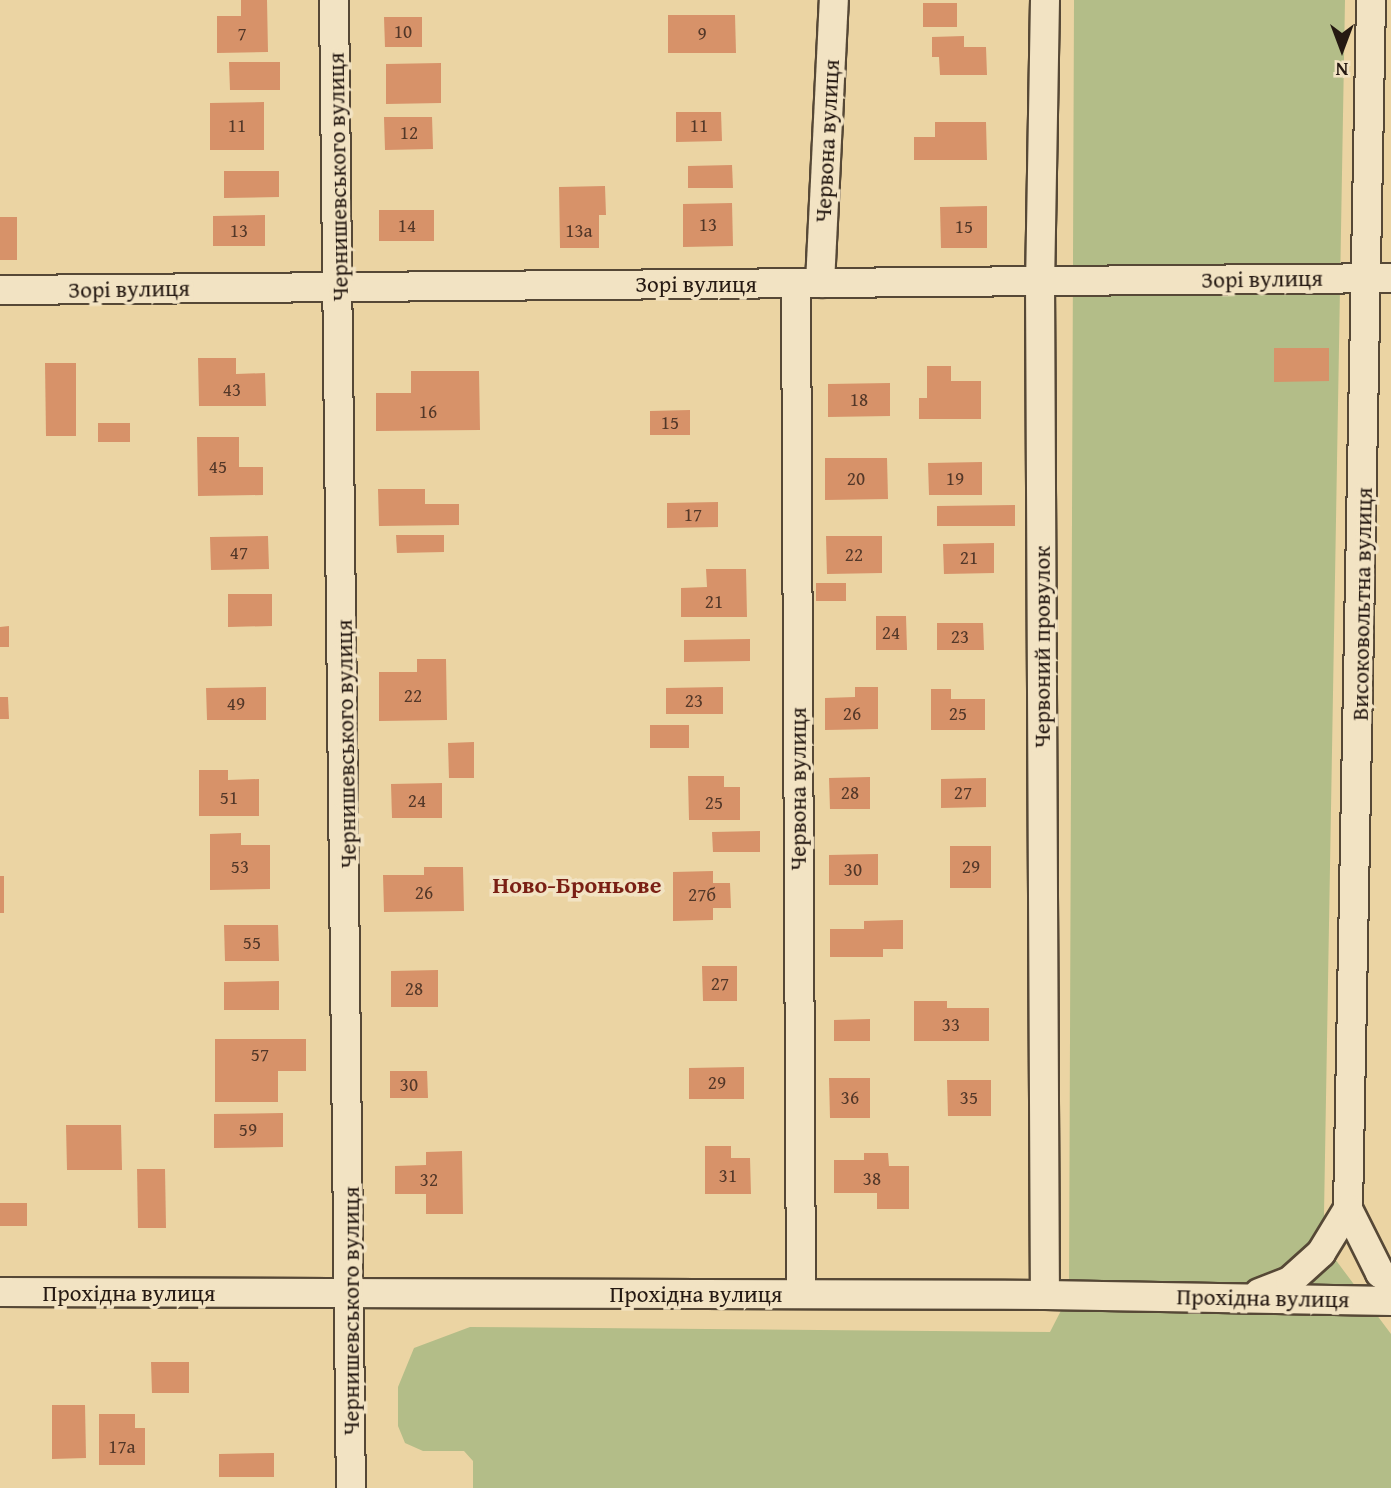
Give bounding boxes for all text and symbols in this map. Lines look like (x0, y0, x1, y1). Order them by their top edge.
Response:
north arrow (1307, 14, 1377, 84)
house number: 10 (394, 21, 412, 43)
house number: 7 (237, 23, 247, 45)
house number: 9 (697, 23, 707, 45)
street label: Чернишевського вулиця (322, 52, 354, 302)
text: N (1336, 56, 1348, 84)
street label: Червона вулиця (809, 59, 845, 223)
house number: 11 (228, 115, 246, 137)
house number: 11 (690, 115, 708, 137)
house number: 12 (400, 122, 418, 144)
house number: 13 (699, 214, 717, 236)
house number: 14 (398, 215, 416, 237)
house number: 15 (955, 216, 973, 238)
house number: 13 (230, 220, 248, 242)
house number: 13а (565, 220, 593, 242)
street label: Зорі вулиця (1201, 264, 1323, 294)
street label: Зорі вулиця (635, 270, 757, 298)
street label: Зорі вулиця (68, 274, 190, 304)
house number: 43 (223, 379, 241, 401)
house number: 18 (850, 389, 868, 411)
house number: 16 (419, 401, 437, 423)
house number: 15 (661, 412, 679, 434)
house number: 45 (209, 456, 227, 478)
house number: 20 (847, 468, 865, 490)
house number: 19 (946, 468, 964, 490)
street label: Високовольтна вулиця (1346, 487, 1378, 721)
house number: 17 (684, 504, 702, 526)
house number: 47 (230, 542, 248, 564)
house number: 22 (845, 544, 863, 566)
street label: Червоний провулок (1028, 546, 1056, 748)
house number: 21 (960, 547, 978, 569)
house number: 21 (705, 591, 723, 613)
street label: Чернишевського вулиця (330, 619, 362, 869)
house number: 24 (882, 622, 900, 644)
house number: 23 (951, 626, 969, 648)
house number: 22 (404, 685, 422, 707)
house number: 23 (685, 690, 703, 712)
house number: 49 (227, 693, 245, 715)
house number: 26 (843, 703, 861, 725)
house number: 25 (949, 703, 967, 725)
street label: Червона вулиця (784, 707, 812, 871)
house number: 28 (841, 782, 859, 804)
house number: 27 (954, 782, 972, 804)
house number: 51 (220, 787, 238, 809)
house number: 24 (408, 790, 426, 812)
house number: 25 (705, 792, 723, 814)
house number: 53 (231, 856, 249, 878)
house number: 29 (962, 856, 980, 878)
house number: 30 (844, 859, 862, 881)
district label: Ново-Броньове (493, 871, 661, 899)
house number: 26 (415, 882, 433, 904)
house number: 27б (688, 884, 716, 906)
house number: 55 (243, 932, 261, 954)
house number: 27 (711, 973, 729, 995)
house number: 28 (405, 978, 423, 1000)
house number: 33 (942, 1014, 960, 1036)
house number: 57 (251, 1044, 269, 1066)
house number: 29 (708, 1072, 726, 1094)
house number: 30 (400, 1074, 418, 1096)
house number: 36 (841, 1087, 859, 1109)
house number: 35 (960, 1087, 978, 1109)
house number: 59 (239, 1119, 257, 1141)
house number: 31 (719, 1165, 737, 1187)
house number: 38 (863, 1168, 881, 1190)
house number: 32 (420, 1169, 438, 1191)
street label: Чернишевського вулиця (337, 1186, 365, 1436)
street label: Прохідна вулиця (43, 1279, 215, 1307)
street label: Прохідна вулиця (610, 1280, 782, 1308)
street label: Прохідна вулиця (1176, 1283, 1350, 1313)
house number: 17а (108, 1436, 136, 1458)

